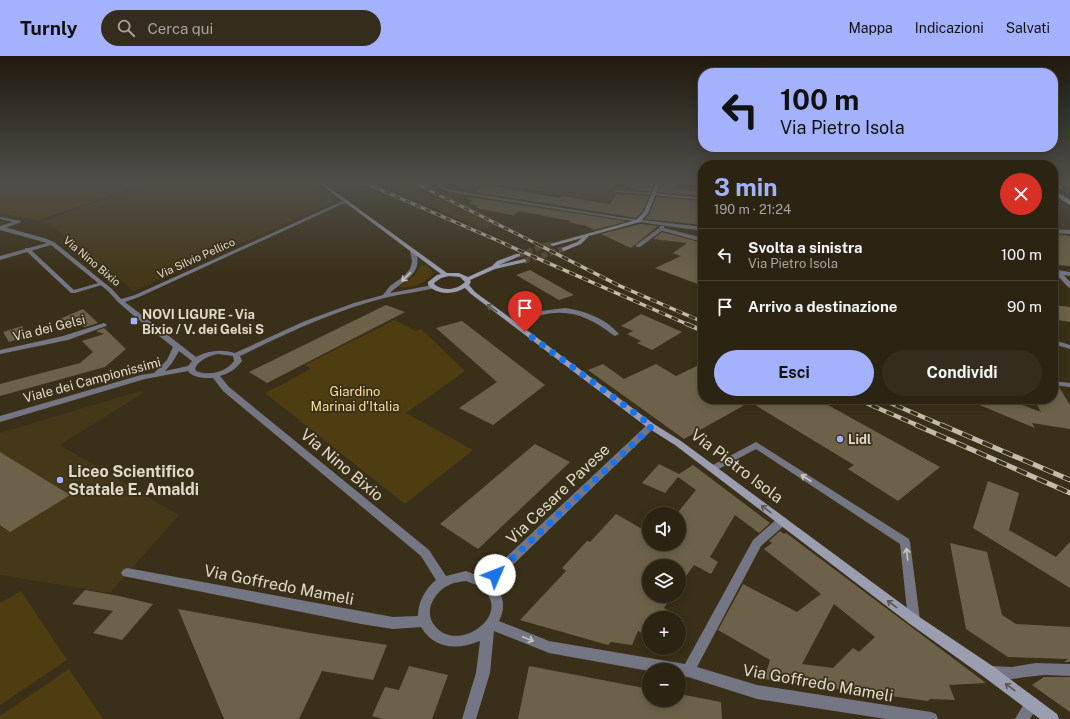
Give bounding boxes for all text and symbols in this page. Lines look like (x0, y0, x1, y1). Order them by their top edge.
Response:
search box (101, 10, 381, 46)
text: Turnly (20, 17, 77, 39)
icon: search (115, 17, 137, 39)
text: Cerca qui (147, 20, 213, 37)
text: Mappa (848, 20, 893, 36)
text: Indicazioni (915, 20, 984, 36)
text: Salvati (1006, 20, 1050, 36)
text: 100 m (780, 83, 859, 116)
icon: left (714, 84, 766, 136)
text: Via Pietro Isola (780, 117, 905, 138)
text: 3 min (714, 173, 778, 201)
button: close (1000, 173, 1042, 215)
text: 190 m · 21:24 (714, 202, 791, 217)
street label: Via Nino Bixio (61, 234, 123, 288)
street label: Via Silvio Pellico (155, 235, 237, 281)
text: Svolta a sinistra (748, 239, 862, 256)
icon: left (714, 244, 736, 266)
text: 100 m (1001, 246, 1042, 263)
text: Via Pietro Isola (748, 256, 838, 271)
one-way arrow (401, 272, 411, 282)
pin (508, 291, 542, 332)
icon: arrive (714, 296, 736, 318)
icon: arrive (514, 297, 536, 319)
text: Arrivo a destinazione (748, 298, 897, 315)
text: 90 m (1007, 298, 1042, 315)
one-way arrow (487, 303, 498, 312)
place label: NOVI LIGURE - Via Bixio / V. dei Gelsi S (142, 307, 264, 337)
street label: Via dei Gelsi (11, 312, 87, 344)
marker: NOVI LIGURE - Via Bixio / V. dei Gelsi S (129, 316, 139, 326)
button: Esci (714, 350, 874, 396)
button: Condividi (882, 350, 1042, 396)
street label: Viale dei Campionissimi (22, 354, 162, 406)
park label: Giardino Marinai d'Italia (311, 384, 399, 414)
street label: Via Nino Bixio (297, 425, 387, 505)
street label: Via Pietro Isola (687, 425, 787, 507)
place label: Lidl (848, 432, 871, 447)
marker: Lidl (835, 434, 845, 444)
street label: Via Cesare Pavese (502, 440, 614, 548)
place label: Liceo Scientifico Statale E. Amaldi (68, 462, 199, 499)
one-way arrow (801, 474, 812, 482)
marker: Liceo Scientifico Statale E. Amaldi (55, 475, 65, 485)
one-way arrow (761, 505, 772, 513)
map controls (642, 507, 686, 707)
button: sound (642, 507, 686, 551)
one-way arrow (903, 548, 910, 561)
position arrow (474, 554, 516, 596)
button: layers (642, 559, 686, 603)
street label: Via Goffredo Mameli (202, 561, 356, 609)
one-way arrow (887, 600, 898, 608)
button: + (642, 611, 686, 655)
one-way arrow (522, 635, 534, 643)
street label: Via Goffredo Mameli (741, 660, 895, 706)
button: − (642, 663, 686, 707)
one-way arrow (1004, 683, 1015, 692)

